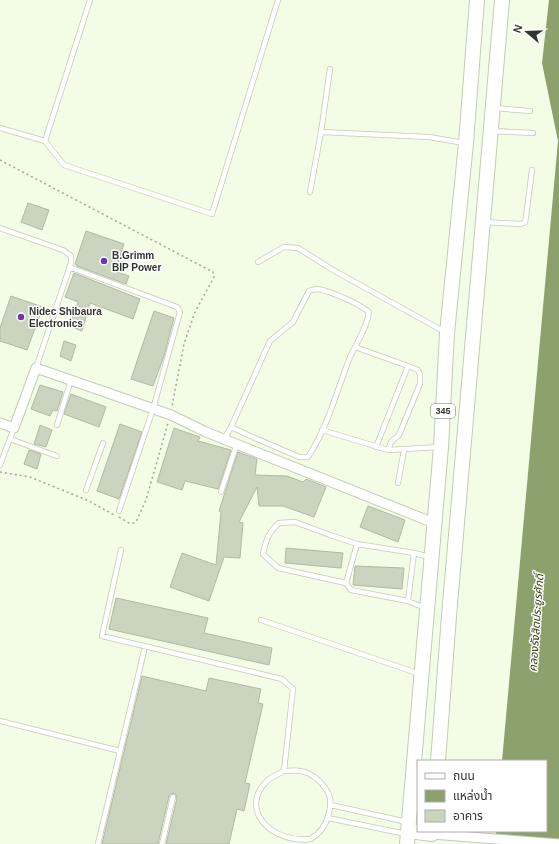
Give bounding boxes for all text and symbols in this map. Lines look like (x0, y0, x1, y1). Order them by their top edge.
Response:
north arrow (507, 12, 547, 52)
text: N (511, 23, 525, 34)
place label: B.Grimm BIP Power (112, 250, 161, 273)
marker: B.Grimm BIP Power (99, 256, 109, 266)
place label: Nidec Shibaura Electronics (29, 306, 102, 329)
marker: Nidec Shibaura Electronics (16, 312, 26, 322)
road number: 345 (431, 404, 455, 418)
water label: คลองรังสิตประยูรศักดิ์ (526, 571, 547, 672)
legend (417, 760, 547, 832)
text: ถนน (453, 769, 475, 783)
text: แหล่งน้ำ (453, 787, 492, 803)
text: อาคาร (453, 809, 483, 823)

